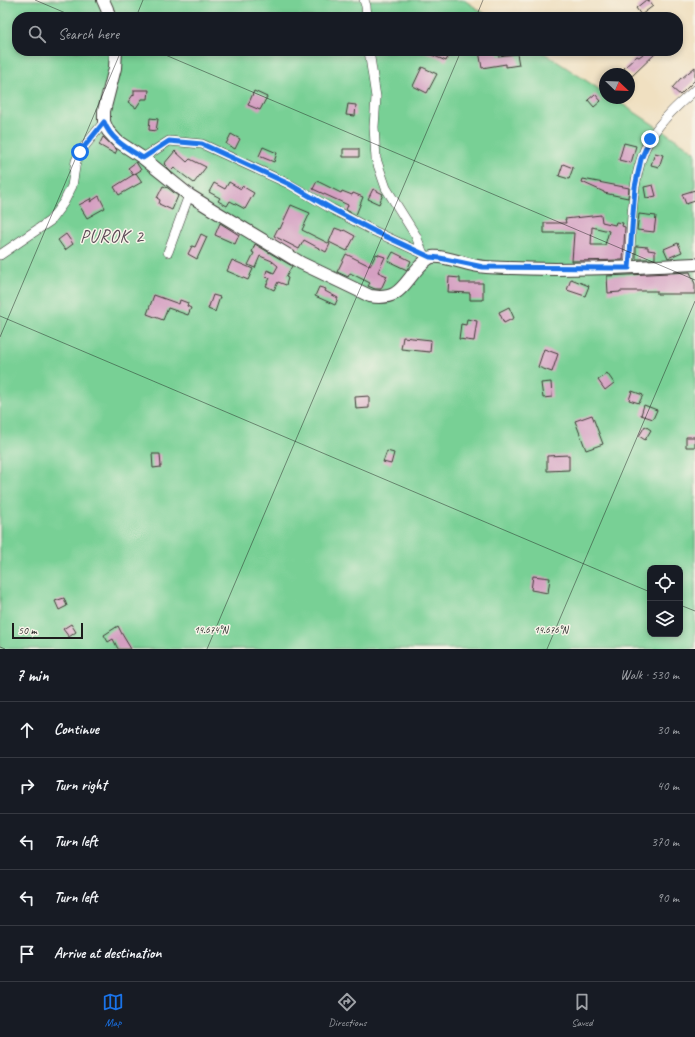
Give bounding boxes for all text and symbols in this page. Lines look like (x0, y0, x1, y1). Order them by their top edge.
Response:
search box (12, 12, 683, 56)
icon: search (26, 23, 48, 45)
text: Search here (58, 25, 119, 44)
north arrow (599, 68, 635, 104)
route end (641, 130, 659, 148)
route start (71, 143, 89, 161)
district label: PUROK 2 (80, 225, 145, 247)
map controls (647, 565, 683, 637)
button: locate (647, 565, 683, 601)
button: layers (647, 601, 683, 637)
scale bar (12, 621, 83, 640)
text: 50 m (18, 623, 37, 637)
text: 14.674°N (194, 623, 230, 636)
text: 14.676°N (534, 623, 570, 636)
text: 7 min (16, 665, 49, 686)
text: Walk · 530 m (620, 667, 679, 683)
icon: ahead (16, 719, 38, 741)
text: Continue (54, 720, 99, 739)
text: 30 m (657, 722, 679, 738)
icon: right (16, 775, 38, 797)
text: Turn right (54, 776, 107, 795)
text: 40 m (657, 778, 679, 794)
icon: left (16, 831, 38, 853)
text: Turn left (54, 832, 97, 851)
text: 370 m (651, 834, 679, 850)
icon: left (16, 887, 38, 909)
text: Turn left (54, 888, 97, 907)
text: 90 m (657, 890, 679, 906)
icon: arrive (16, 943, 38, 965)
text: Arrive at destination (54, 944, 161, 963)
tab: Map (102, 991, 124, 1029)
tab: Directions (328, 991, 367, 1029)
tab: Saved (571, 991, 593, 1029)

